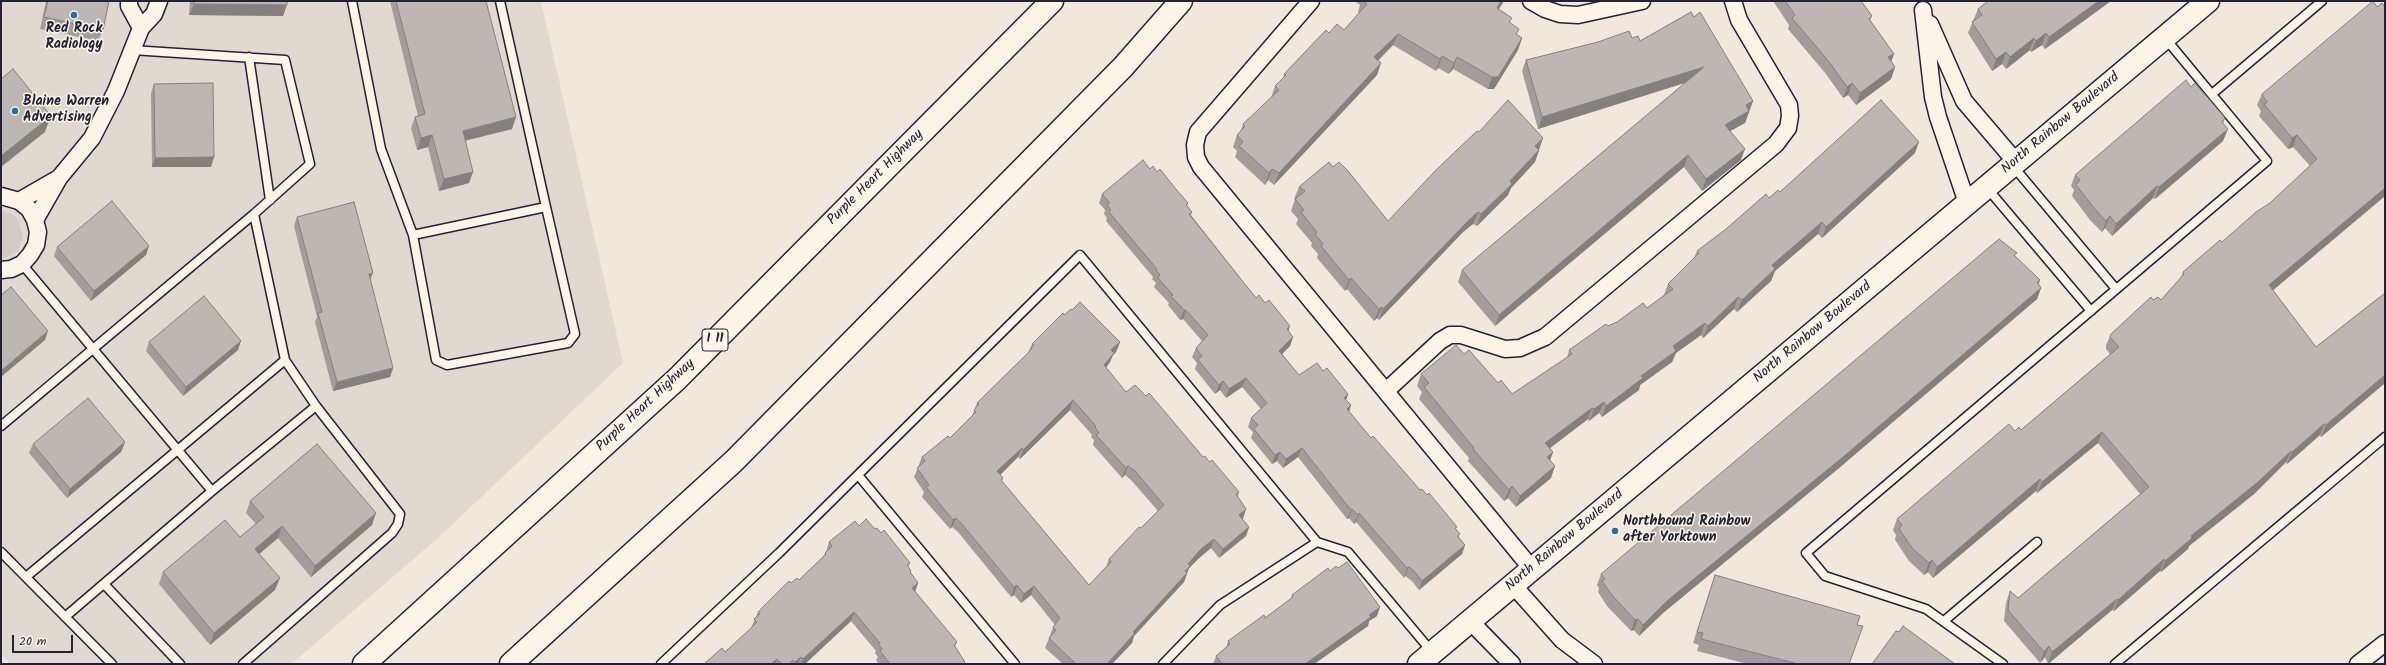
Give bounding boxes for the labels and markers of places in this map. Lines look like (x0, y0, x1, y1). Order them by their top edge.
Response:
marker: Red Rock Radiology (69, 10, 79, 20)
place label: Red Rock Radiology (45, 22, 103, 54)
place label: Blaine Warren Advertising (23, 95, 109, 128)
marker: Blaine Warren Advertising (10, 106, 20, 116)
place label: Northbound Rainbow after Yorktown (1623, 515, 1751, 548)
marker: Northbound Rainbow after Yorktown (1610, 526, 1620, 536)

